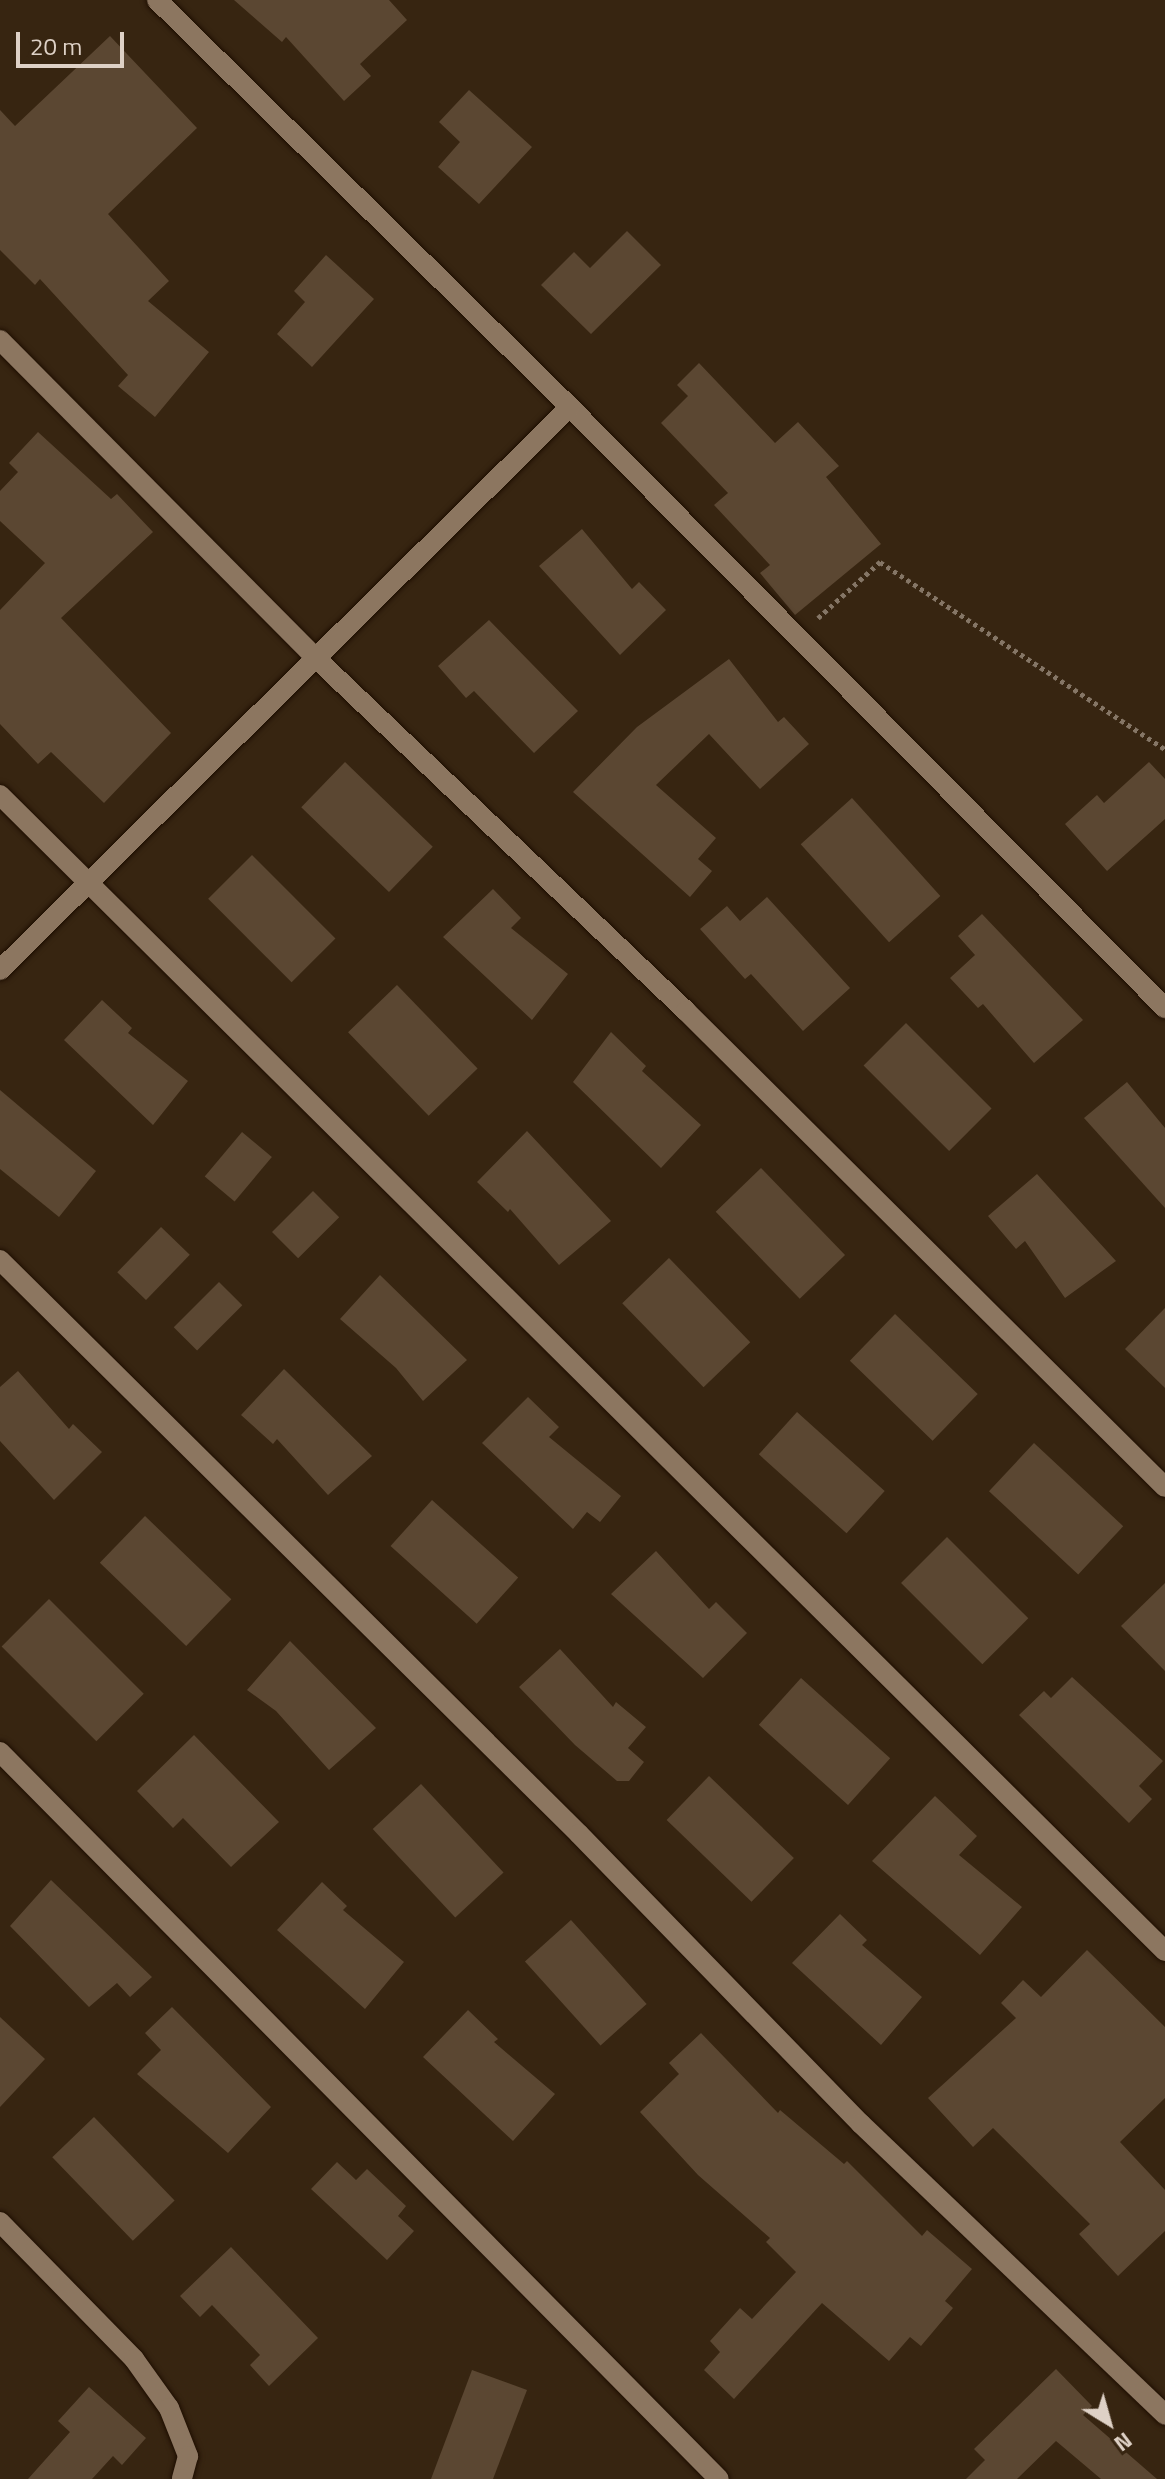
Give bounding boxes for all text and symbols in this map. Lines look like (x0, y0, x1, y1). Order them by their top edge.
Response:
scale bar (20, 16, 128, 66)
text: 20 m (30, 28, 82, 64)
north arrow (1069, 2383, 1149, 2463)
text: N (1107, 2424, 1140, 2460)

